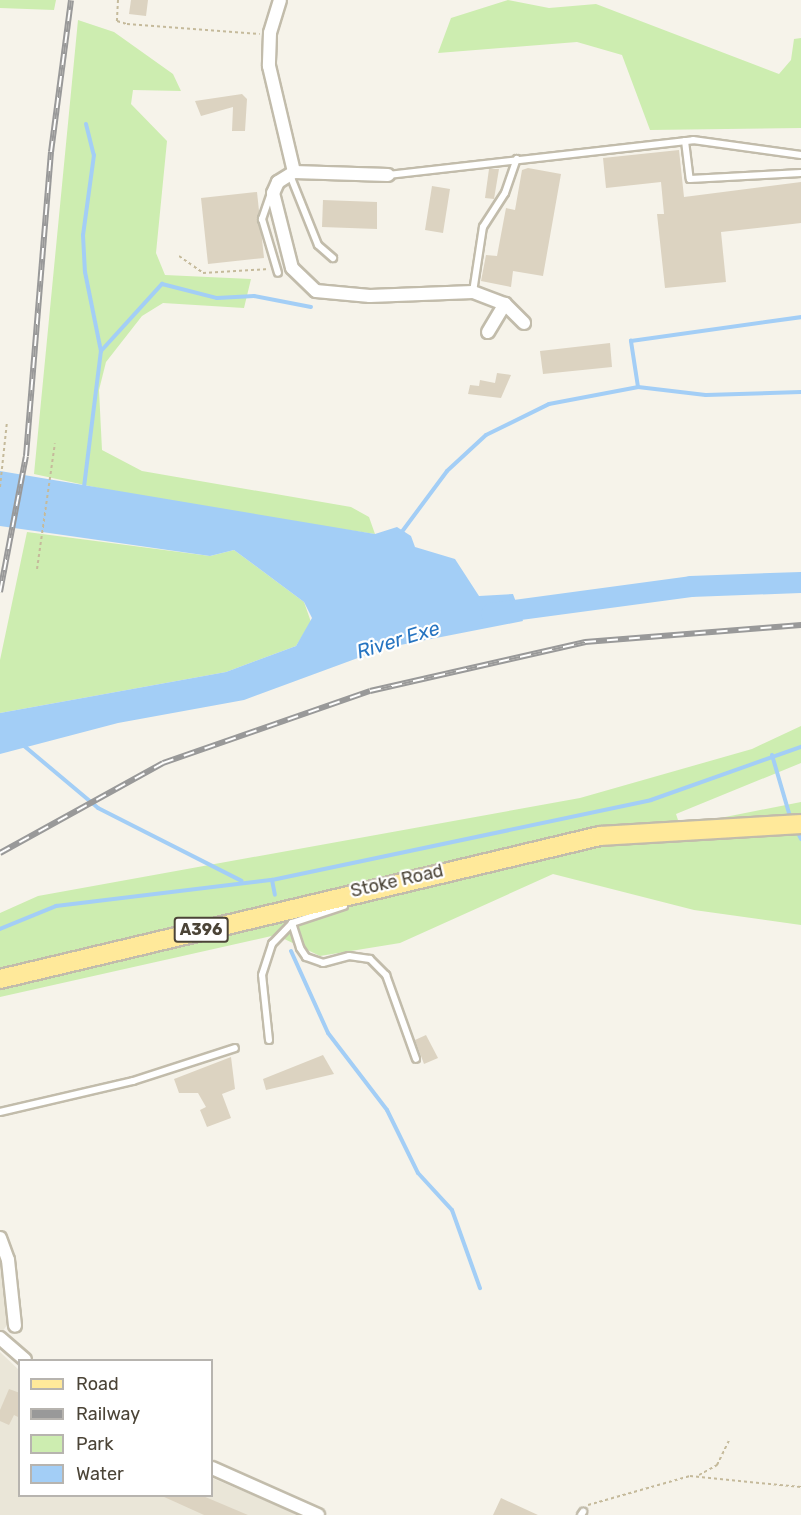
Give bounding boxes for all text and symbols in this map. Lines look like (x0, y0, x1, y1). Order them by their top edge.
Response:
water label: River Exe (353, 616, 443, 664)
street label: Stoke Road (349, 860, 445, 902)
road number: A396 (172, 917, 230, 943)
legend (18, 1359, 213, 1497)
text: Road (76, 1373, 119, 1395)
text: Railway (76, 1403, 140, 1425)
text: Park (76, 1433, 113, 1455)
text: Water (76, 1463, 124, 1485)

